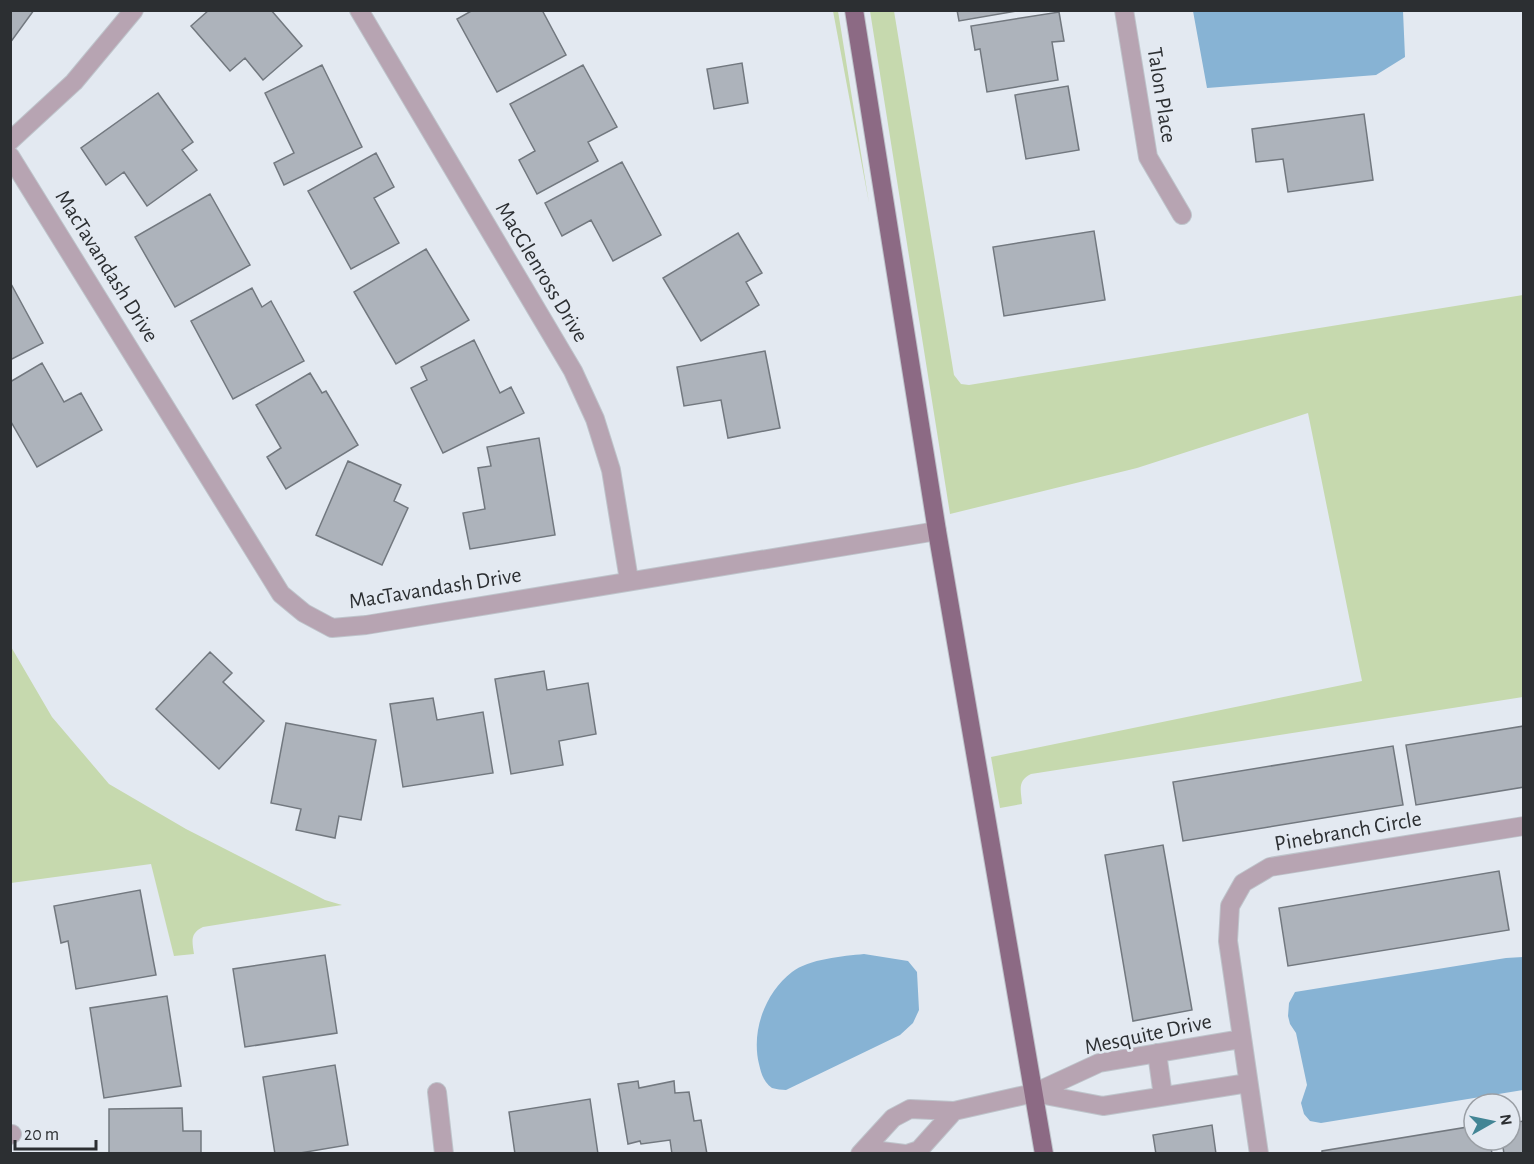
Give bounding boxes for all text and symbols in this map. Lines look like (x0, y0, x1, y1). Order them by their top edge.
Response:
street label: Talon Place (1144, 46, 1180, 144)
street label: MacTavandash Drive (51, 186, 163, 346)
street label: MacGlenross Drive (492, 198, 592, 346)
street label: MacTavandash Drive (347, 563, 523, 613)
street label: Pinebranch Circle (1273, 807, 1423, 855)
street label: Mesquite Drive (1083, 1010, 1213, 1058)
north arrow (1462, 1092, 1522, 1152)
scale bar (15, 1113, 96, 1151)
text: N (1497, 1113, 1515, 1127)
text: 20 m (24, 1126, 59, 1144)

